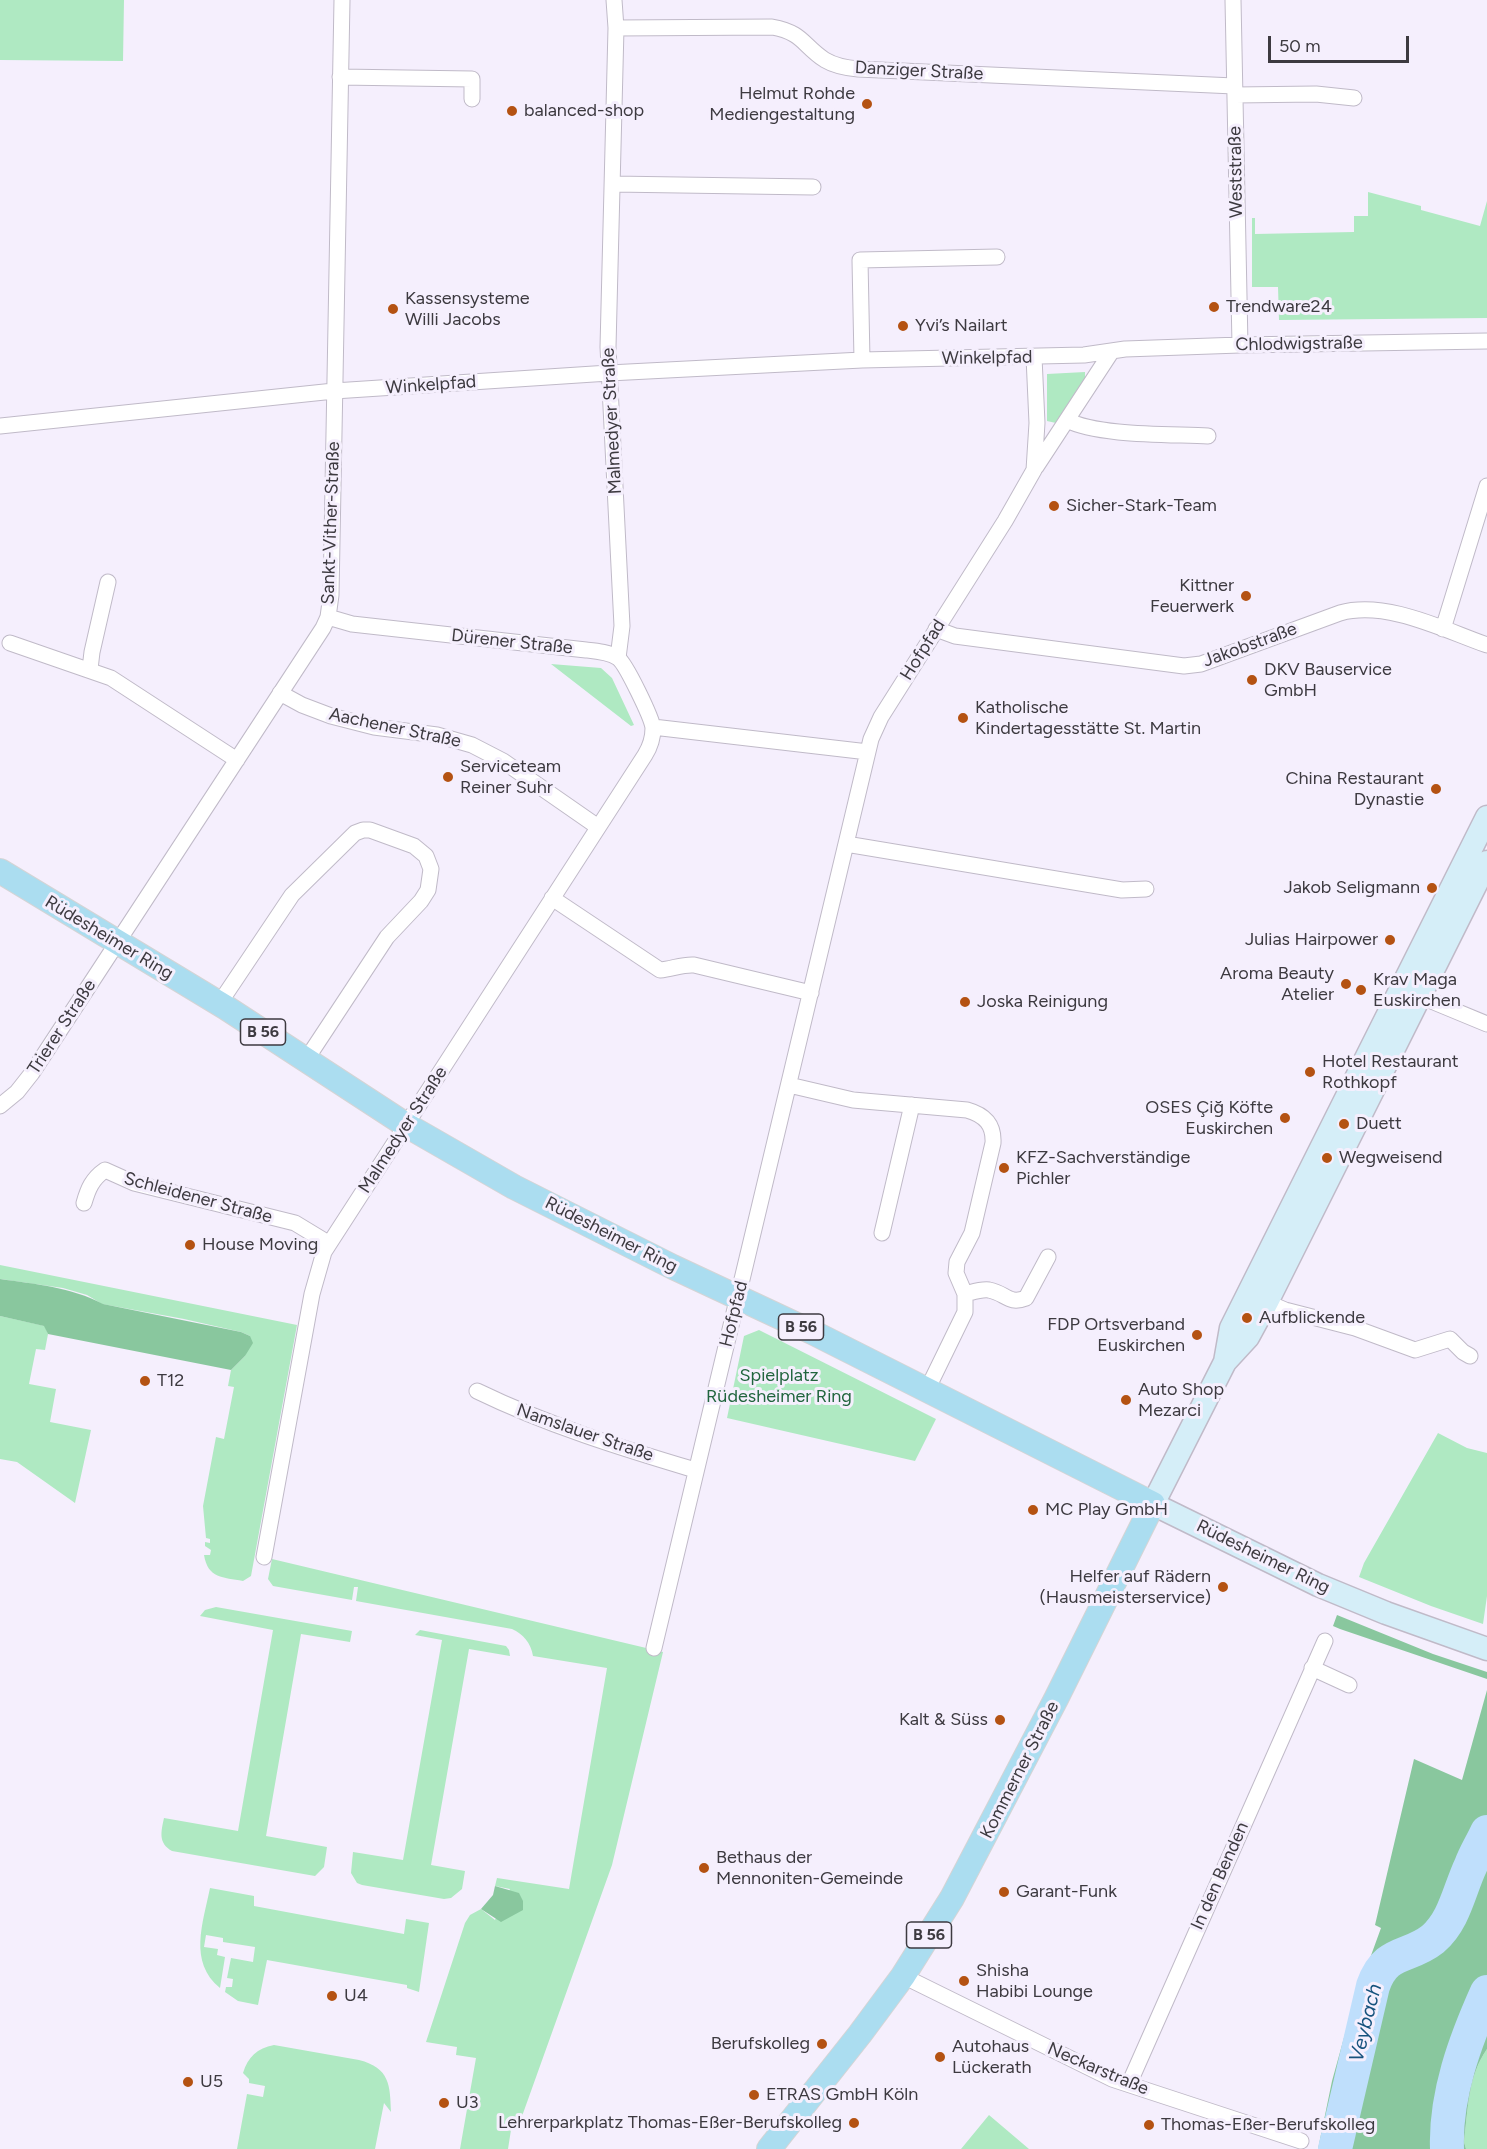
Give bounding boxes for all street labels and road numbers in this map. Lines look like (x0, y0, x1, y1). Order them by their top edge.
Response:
street label: Danziger Straße (854, 57, 984, 85)
street label: Weststraße (1224, 126, 1248, 218)
street label: Chlodwigstraße (1235, 332, 1363, 356)
street label: Winkelpfad (941, 346, 1033, 370)
street label: Malmedyer Straße (597, 347, 627, 495)
street label: Winkelpfad (385, 371, 477, 399)
street label: Sankt-Vither-Straße (317, 441, 345, 605)
street label: Hofpfad (896, 616, 950, 684)
street label: Jakobstraße (1200, 618, 1300, 672)
street label: Dürener Straße (450, 625, 574, 659)
street label: Aachener Straße (327, 703, 463, 753)
street label: Rüdesheimer Ring (41, 891, 177, 985)
street label: Trierer Straße (23, 976, 101, 1078)
road number: B 56 (240, 1019, 286, 1045)
street label: Malmedyer Straße (354, 1063, 452, 1197)
street label: Schleidener Straße (121, 1168, 275, 1228)
street label: Rüdesheimer Ring (541, 1192, 681, 1278)
street label: Hofpfad (715, 1279, 753, 1349)
road number: B 56 (778, 1314, 824, 1340)
street label: Namslauer Straße (514, 1399, 656, 1467)
street label: Rüdesheimer Ring (1193, 1515, 1333, 1599)
street label: Kommerner Straße (976, 1698, 1064, 1842)
street label: In den Benden (1187, 1819, 1253, 1933)
road number: B 56 (906, 1922, 952, 1948)
street label: Neckarstraße (1044, 2038, 1152, 2100)

